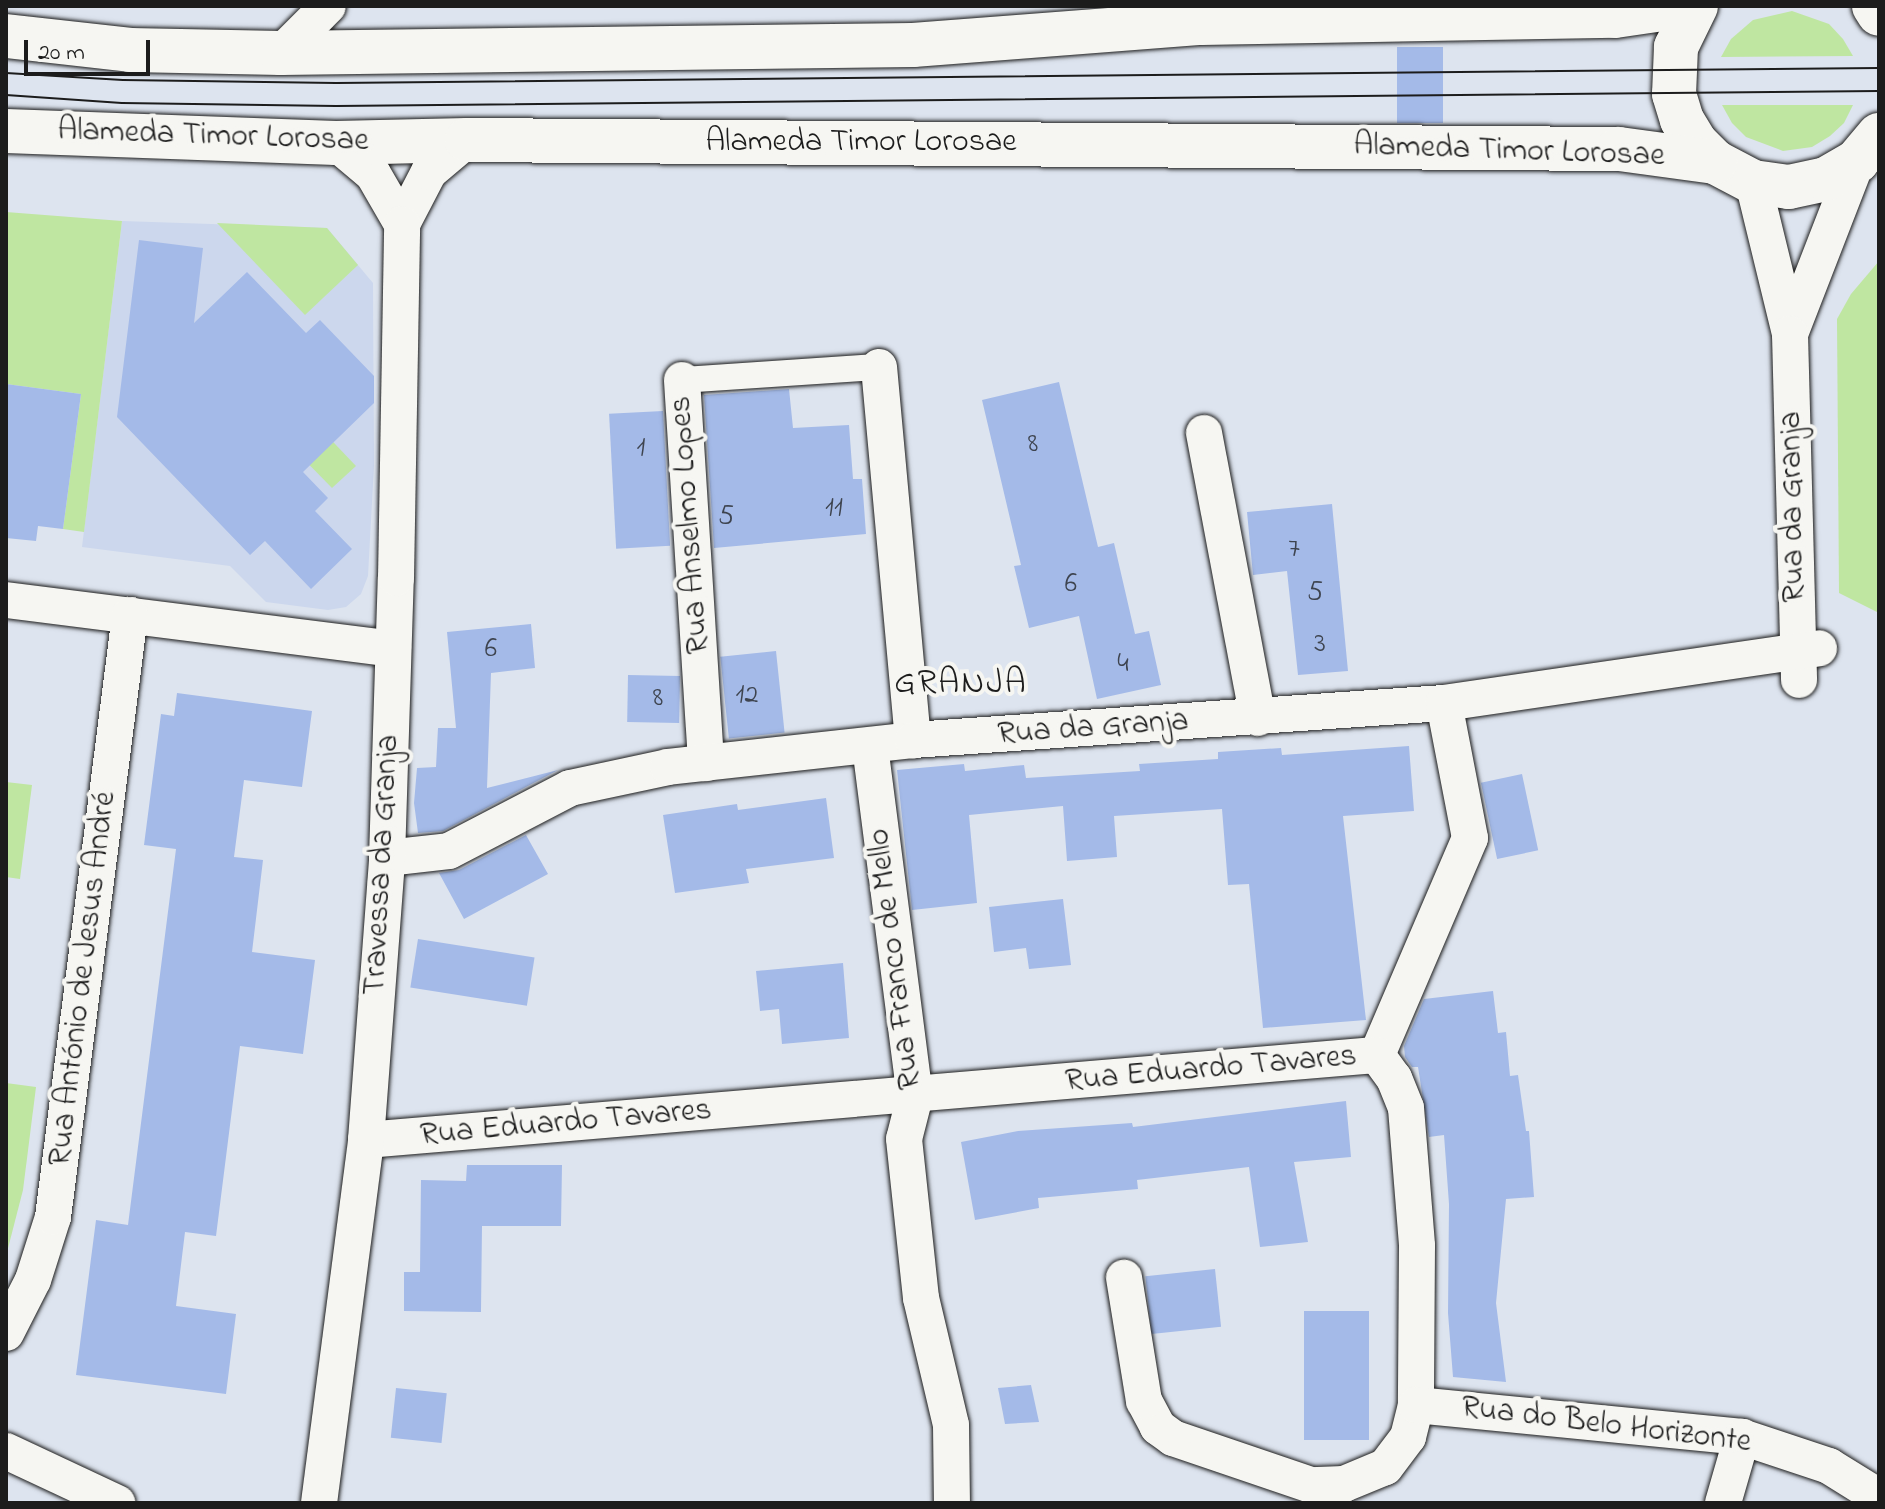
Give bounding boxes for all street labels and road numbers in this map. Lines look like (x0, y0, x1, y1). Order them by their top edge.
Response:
street label: Alameda Timor Lorosae (57, 112, 369, 162)
street label: Alameda Timor Lorosae (705, 124, 1017, 162)
street label: Alameda Timor Lorosae (1353, 127, 1665, 177)
street label: Rua Anselmo Lopes (663, 395, 719, 655)
street label: Rua da Granja (1773, 411, 1815, 603)
street label: Rua da Granja (996, 703, 1190, 755)
street label: Travessa da Granja (357, 734, 409, 996)
street label: Rua António de Jesus André (42, 790, 126, 1168)
street label: Rua Franco de Mello (861, 826, 931, 1092)
street label: Rua Eduardo Tavares (1064, 1038, 1358, 1102)
street label: Rua Eduardo Tavares (419, 1092, 713, 1156)
street label: Rua do Belo Horizonte (1459, 1389, 1753, 1463)

